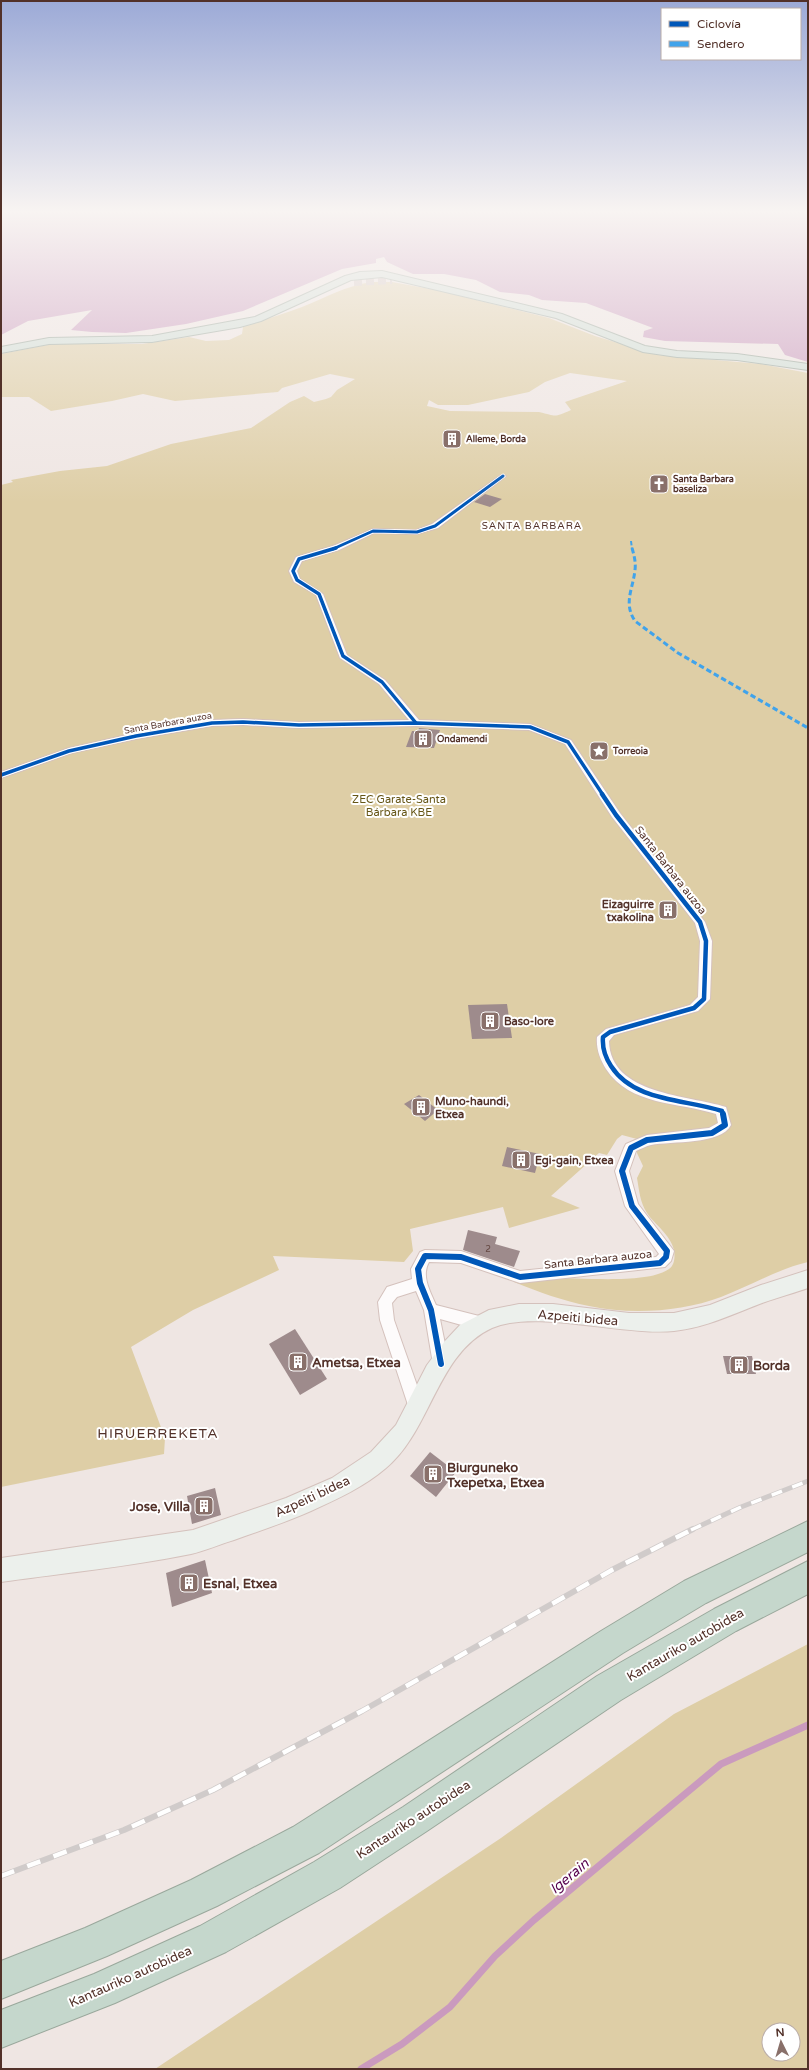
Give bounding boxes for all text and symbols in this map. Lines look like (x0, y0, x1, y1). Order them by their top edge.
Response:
legend (661, 8, 801, 60)
text: Ciclovía (697, 17, 741, 31)
text: Sendero (697, 37, 745, 51)
building icon: Alleme, Borda (441, 428, 463, 450)
place label: Alleme, Borda (466, 434, 526, 445)
church icon: Santa Barbara baseliza (648, 473, 670, 495)
place label: Santa Barbara baseliza (673, 474, 734, 495)
district label: SANTA BARBARA (482, 520, 582, 532)
street label: Santa Barbara auzoa (123, 710, 213, 737)
building icon: Ondamendi (412, 728, 434, 750)
place label: Ondamendi (437, 734, 487, 745)
place icon: Torreoia (588, 740, 610, 762)
place label: Torreoia (612, 746, 648, 757)
park label: ZEC Garate-Santa Bárbara KBE (352, 793, 446, 819)
street label: Santa Barbara auzoa (632, 824, 709, 917)
place label: Eizaguirre txakolina (602, 898, 655, 924)
building icon: Eizaguirre txakolina (657, 899, 679, 921)
building icon: Baso-lore (479, 1010, 501, 1032)
place label: Baso-lore (504, 1015, 555, 1028)
place label: Muno-haundi, Etxea (435, 1095, 509, 1121)
building icon: Muno-haundi, Etxea (410, 1096, 432, 1118)
building icon: Egi-gain, Etxea (510, 1149, 532, 1171)
place label: Egi-gain, Etxea (535, 1154, 614, 1168)
house number: 2 (485, 1244, 491, 1255)
street label: Santa Barbara auzoa (543, 1247, 653, 1272)
street label: Azpeiti bidea (537, 1307, 619, 1329)
building icon: Ametsa, Etxea (287, 1351, 309, 1373)
building icon: Borda (728, 1354, 750, 1376)
place label: Ametsa, Etxea (312, 1355, 401, 1371)
place label: Borda (753, 1358, 790, 1374)
district label: HIRUERREKETA (97, 1425, 219, 1442)
place label: Biurguneko Txepetxa, Etxea (446, 1460, 544, 1491)
building icon: Biurguneko Txepetxa, Etxea (422, 1463, 444, 1485)
street label: Azpeiti bidea (272, 1473, 352, 1521)
building icon: Jose, Villa (193, 1495, 215, 1517)
place label: Jose, Villa (129, 1499, 190, 1515)
building icon: Esnal, Etxea (178, 1572, 200, 1594)
place label: Esnal, Etxea (203, 1576, 277, 1592)
street label: Kantauriko autobidea (624, 1605, 747, 1685)
street label: Kantauriko autobidea (354, 1777, 474, 1863)
water label: Igerain (546, 1855, 593, 1898)
street label: Kantauriko autobidea (67, 1943, 194, 2011)
north arrow (761, 2022, 801, 2062)
text: N (775, 2026, 785, 2039)

